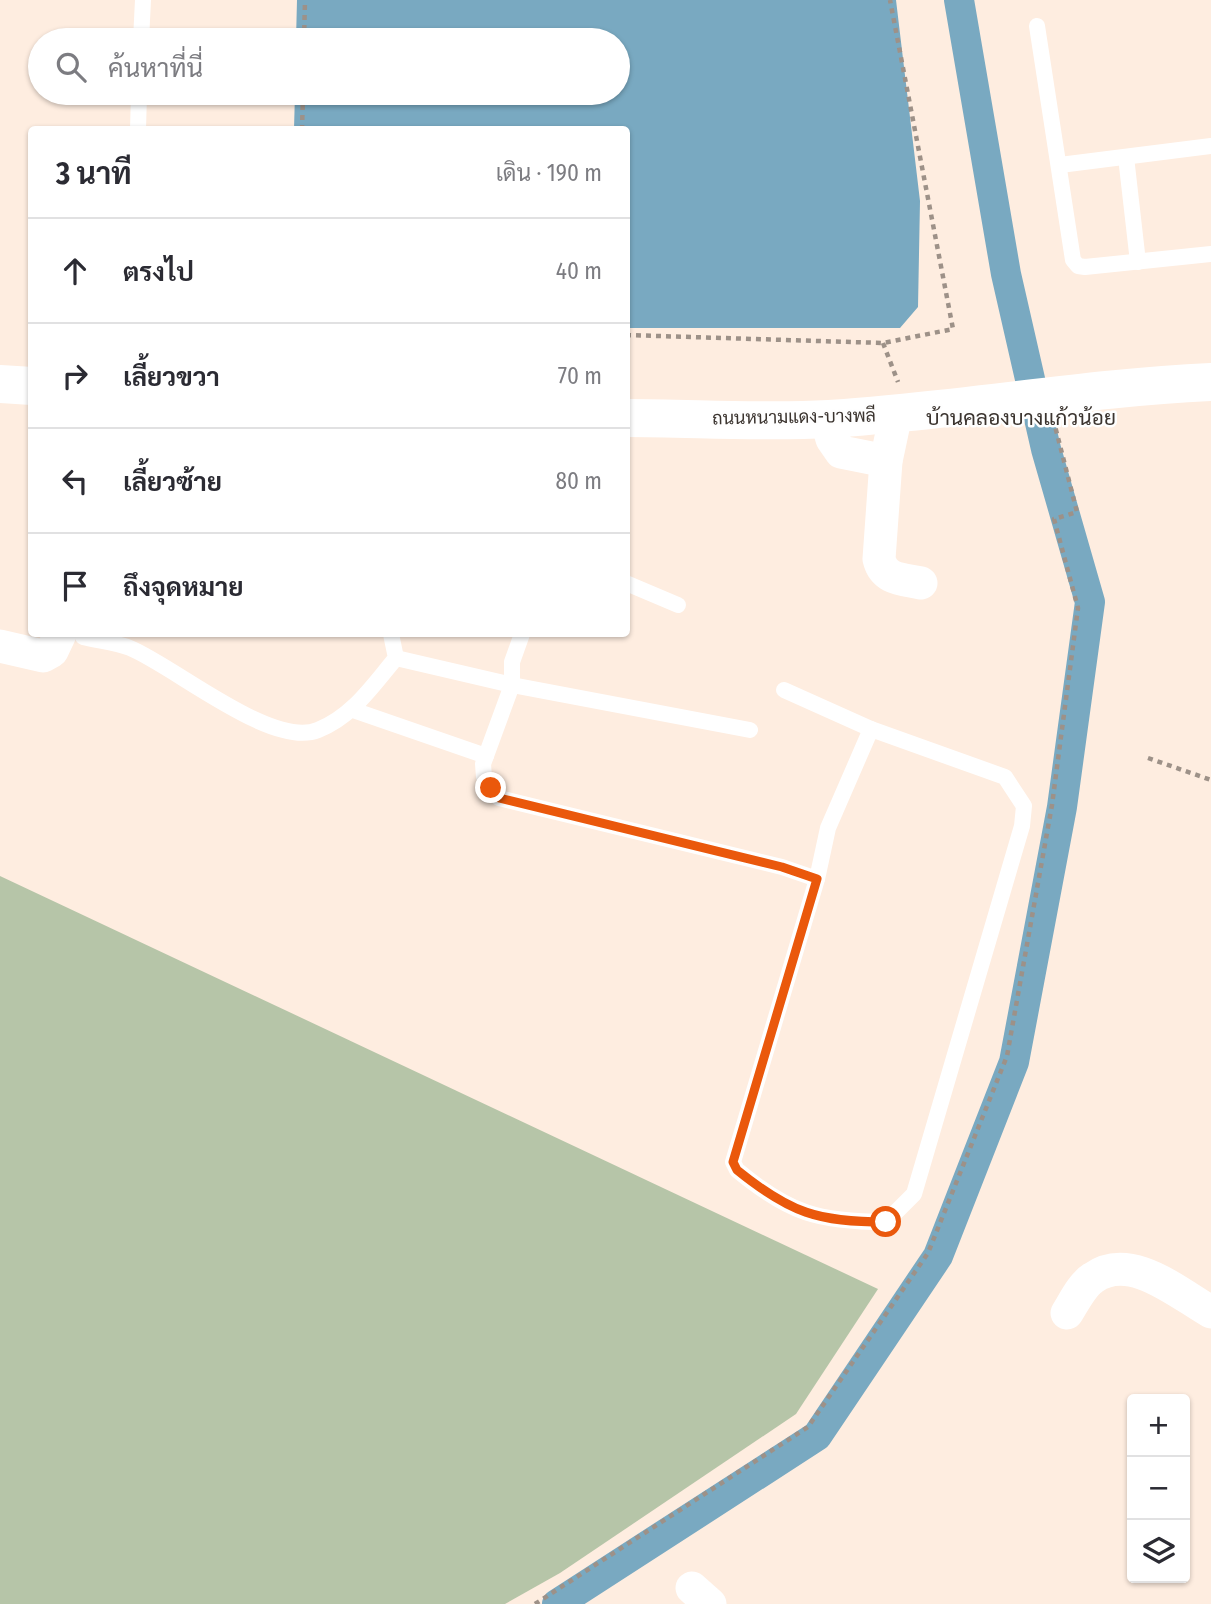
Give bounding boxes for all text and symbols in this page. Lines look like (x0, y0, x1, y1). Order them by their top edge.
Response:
search box (28, 28, 630, 105)
icon: search (52, 48, 90, 86)
text: ค้นหาที่นี่ (108, 53, 203, 84)
text: 3 นาที (56, 156, 132, 192)
text: เดิน · 190 m (496, 159, 602, 187)
icon: ahead (56, 252, 94, 290)
text: ตรงไป (123, 257, 194, 288)
text: 40 m (556, 257, 602, 285)
icon: right (56, 357, 94, 395)
text: เลี้ยวขวา (123, 362, 220, 393)
text: 70 m (558, 362, 602, 390)
street label: ถนนหนามแดง-บางพลี (712, 403, 876, 429)
district label: บ้านคลองบางแก้วน้อย (926, 405, 1116, 431)
icon: left (56, 462, 94, 500)
text: เลี้ยวซ้าย (123, 467, 222, 498)
text: 80 m (555, 467, 602, 495)
icon: arrive (56, 567, 94, 605)
text: ถึงจุดหมาย (123, 572, 244, 603)
route end (475, 772, 506, 803)
route start (870, 1206, 901, 1237)
map controls (1127, 1394, 1190, 1583)
button: + (1127, 1394, 1190, 1457)
button: − (1127, 1457, 1190, 1520)
button: layers (1127, 1520, 1190, 1583)

